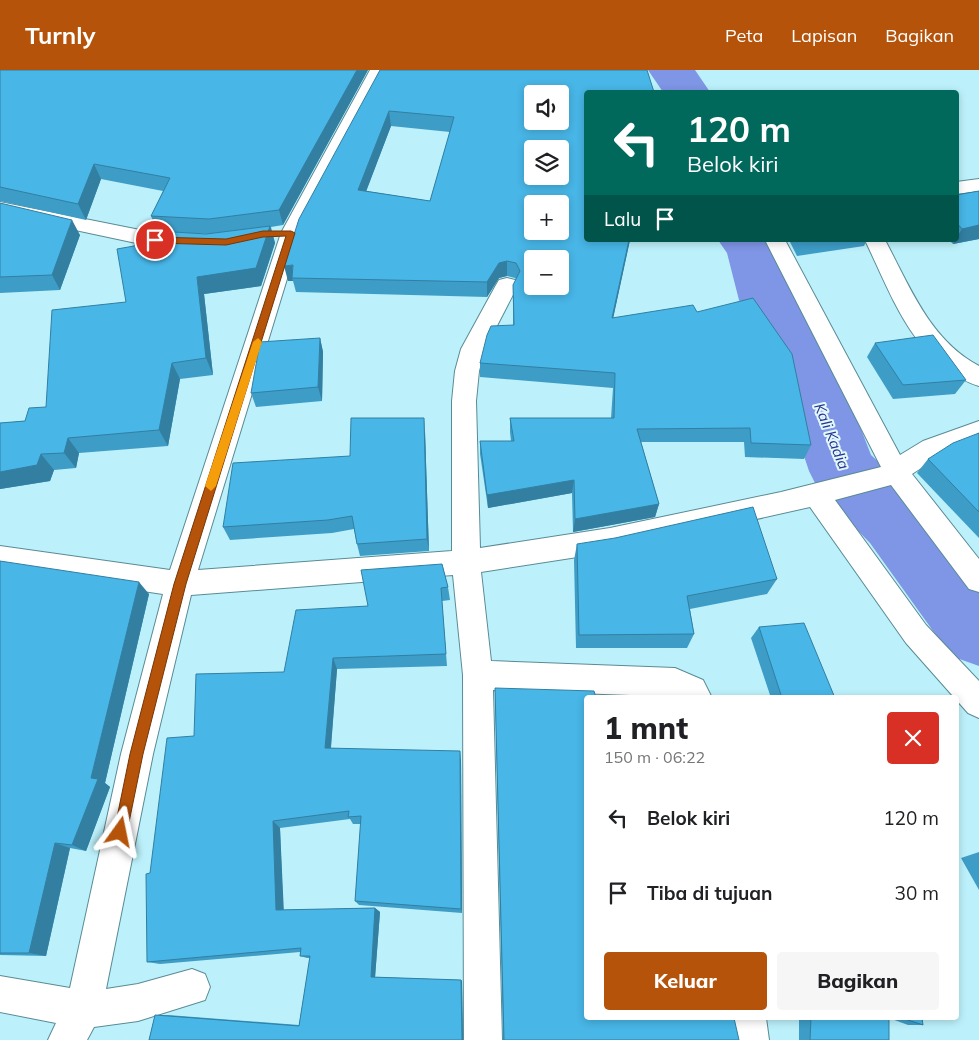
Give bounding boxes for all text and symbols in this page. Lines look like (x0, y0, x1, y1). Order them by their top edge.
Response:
text: Turnly (25, 20, 96, 50)
text: Peta (725, 24, 763, 47)
text: Lapisan (791, 24, 857, 47)
text: Bagikan (885, 24, 954, 47)
map controls (524, 85, 569, 295)
button: sound (524, 85, 569, 130)
text: 120 m (687, 107, 791, 151)
icon: left (604, 110, 669, 175)
button: layers (524, 140, 569, 185)
text: Belok kiri (687, 150, 779, 178)
button: + (524, 195, 569, 240)
icon: arrive (651, 205, 679, 233)
text: Lalu (604, 207, 641, 231)
pin (134, 219, 176, 261)
icon: arrive (141, 226, 169, 254)
button: − (524, 250, 569, 295)
water label: Kali Kadia (810, 400, 854, 472)
text: 1 mnt (604, 709, 688, 747)
button: close (887, 712, 939, 764)
text: 150 m · 06:22 (604, 747, 705, 767)
icon: left (604, 804, 632, 832)
position arrow (93, 805, 145, 857)
text: Belok kiri (647, 806, 730, 830)
text: 120 m (883, 806, 939, 830)
icon: arrive (604, 879, 632, 907)
text: Tiba di tujuan (647, 881, 772, 905)
text: 30 m (895, 881, 939, 905)
button: Keluar (604, 952, 767, 1010)
button: Bagikan (777, 952, 939, 1010)

